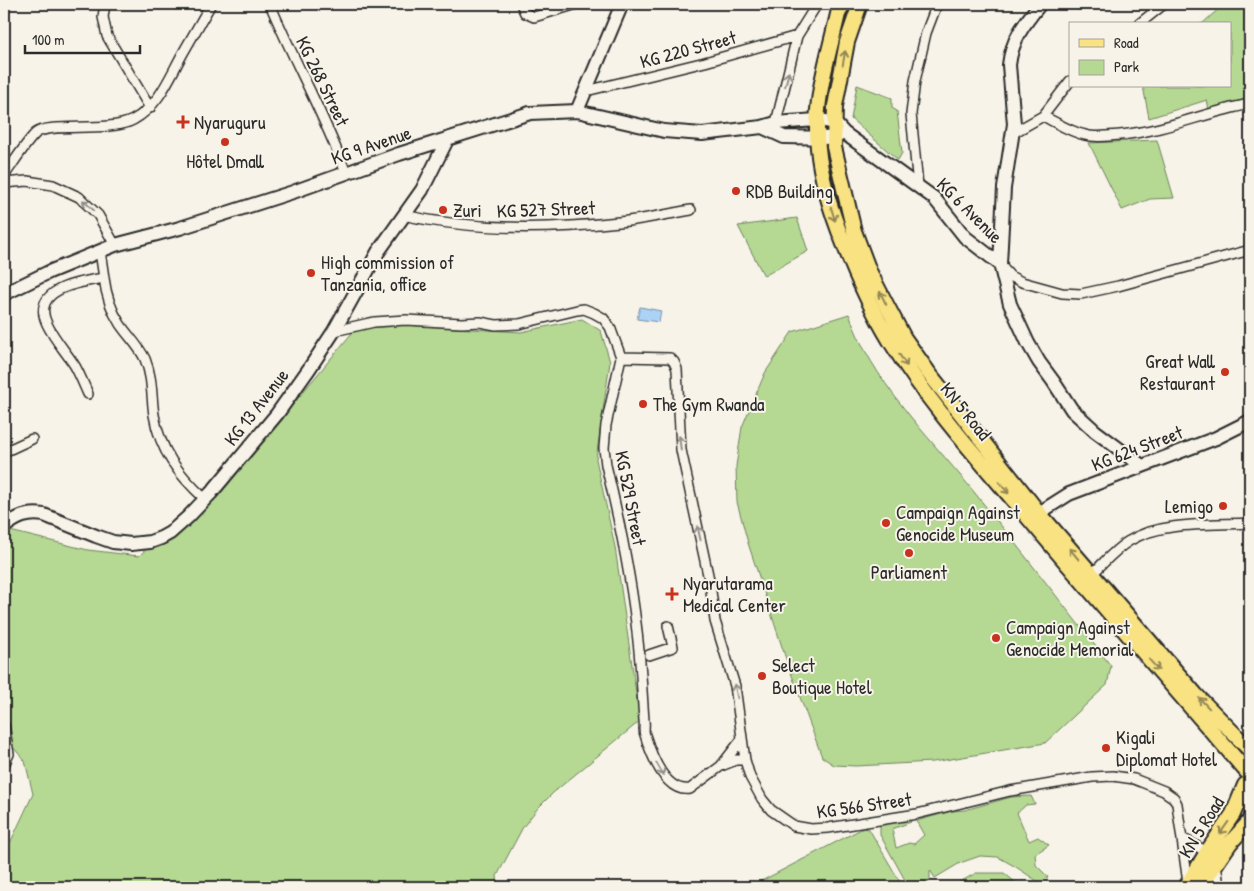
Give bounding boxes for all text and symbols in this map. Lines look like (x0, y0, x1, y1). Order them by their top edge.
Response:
scale bar (25, 22, 140, 54)
legend (1069, 22, 1232, 88)
street label: KG 220 Street (637, 24, 739, 74)
text: 100 m (32, 29, 65, 50)
street label: KG 268 Street (290, 32, 356, 131)
text: Road (1114, 32, 1139, 53)
one-way arrow (839, 50, 849, 66)
text: Park (1114, 56, 1139, 77)
one-way arrow (783, 72, 792, 88)
place label: Nyaruguru (194, 109, 266, 135)
marker: Nyaruguru (176, 115, 190, 129)
street label: KG 9 Avenue (328, 119, 415, 171)
marker: Hôtel Dmall (219, 136, 231, 148)
place label: Hôtel Dmall (186, 148, 265, 174)
street label: KG 6 Avenue (931, 171, 1009, 249)
place label: RDB Building (746, 178, 833, 204)
marker: RDB Building (730, 185, 742, 197)
street label: KG 527 Street (496, 194, 596, 224)
place label: Zuri (453, 197, 482, 223)
one-way arrow (82, 199, 94, 211)
marker: Zuri (437, 204, 449, 216)
one-way arrow (828, 206, 838, 222)
place label: High commission of Tanzania, office (321, 249, 454, 297)
marker: High commission of Tanzania, office (305, 267, 317, 279)
one-way arrow (878, 291, 887, 306)
place label: Great Wall Restaurant (1140, 348, 1216, 396)
one-way arrow (898, 353, 908, 367)
street label: KG 13 Avenue (218, 363, 295, 451)
marker: Great Wall Restaurant (1219, 366, 1231, 378)
street label: KN 5 Road (935, 376, 998, 446)
place label: The Gym Rwanda (653, 391, 765, 417)
marker: The Gym Rwanda (637, 398, 649, 410)
street label: KG 624 Street (1088, 419, 1187, 477)
one-way arrow (675, 436, 685, 452)
street label: KG 529 Street (609, 448, 653, 548)
one-way arrow (998, 481, 1009, 494)
place label: Lemigo (1165, 493, 1213, 519)
place label: Campaign Against Genocide Museum (896, 499, 1020, 547)
marker: Lemigo (1217, 500, 1229, 512)
marker: Campaign Against Genocide Museum (880, 517, 892, 529)
one-way arrow (693, 525, 703, 541)
marker: Parliament (903, 547, 915, 559)
one-way arrow (1069, 548, 1080, 561)
place label: Parliament (871, 559, 948, 585)
place label: Nyarutarama Medical Center (683, 570, 786, 618)
marker: Nyarutarama Medical Center (665, 587, 679, 601)
place label: Campaign Against Genocide Memorial (1006, 614, 1134, 662)
marker: Campaign Against Genocide Memorial (990, 632, 1002, 644)
place label: Select Boutique Hotel (772, 652, 873, 700)
one-way arrow (1148, 659, 1159, 672)
marker: Select Boutique Hotel (756, 670, 768, 682)
one-way arrow (730, 683, 740, 699)
one-way arrow (1197, 697, 1210, 709)
place label: Kigali Diplomat Hotel (1116, 724, 1218, 772)
marker: Kigali Diplomat Hotel (1100, 742, 1112, 754)
one-way arrow (655, 761, 665, 775)
street label: KG 566 Street (815, 785, 913, 825)
street label: KN 5 Road (1172, 791, 1230, 863)
one-way arrow (1219, 821, 1229, 835)

